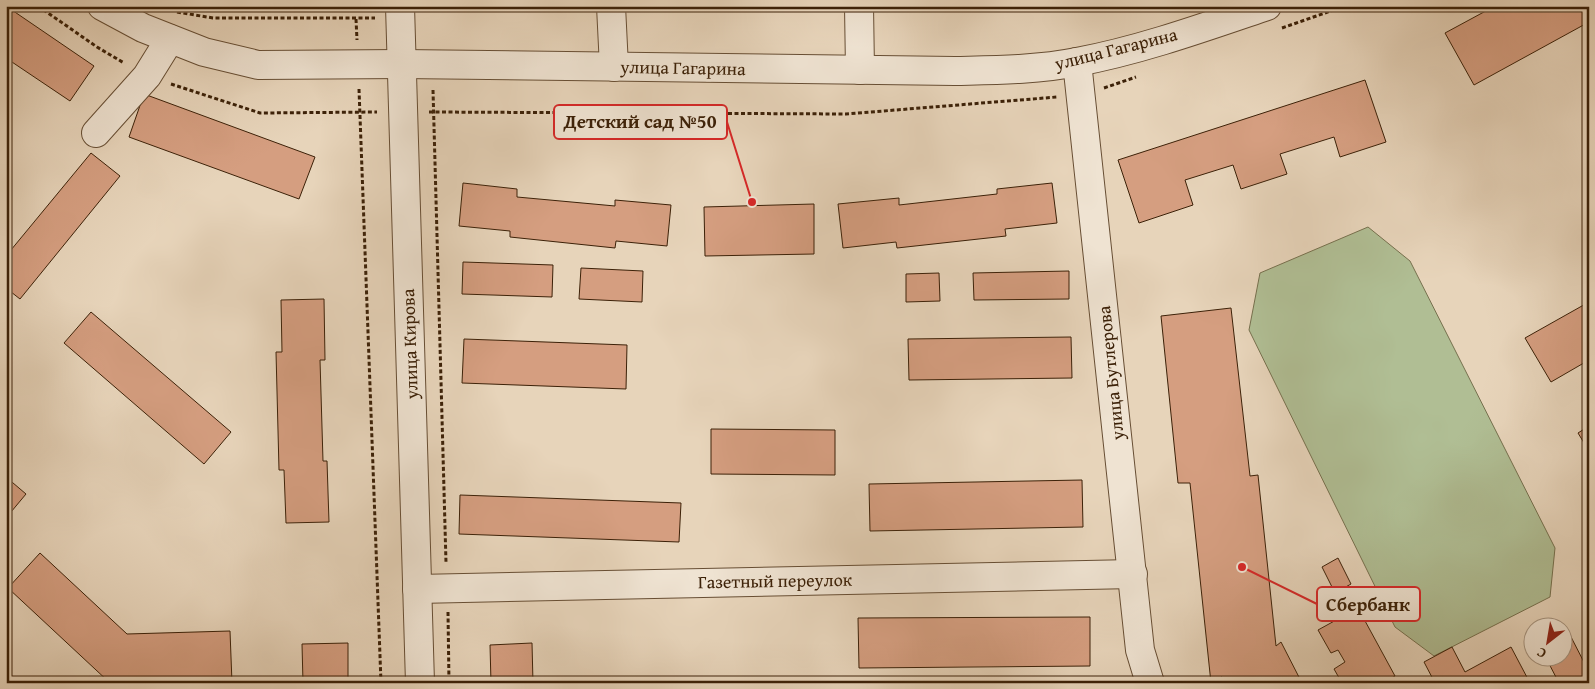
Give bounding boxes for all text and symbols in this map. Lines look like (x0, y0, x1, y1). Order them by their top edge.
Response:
street label: улица Гагарина (1051, 20, 1180, 77)
street label: улица Гагарина (619, 53, 746, 82)
callout: Детский сад №50 (554, 105, 727, 139)
text: Детский сад №50 (562, 107, 717, 135)
street label: улица Кирова (394, 288, 425, 401)
street label: улица Бутлерова (1090, 304, 1131, 443)
street label: Газетный переулок (698, 566, 853, 595)
callout: Сбербанк (1317, 587, 1420, 621)
text: Сбербанк (1326, 590, 1410, 618)
north arrow (1522, 616, 1572, 666)
text: С (1533, 642, 1550, 664)

